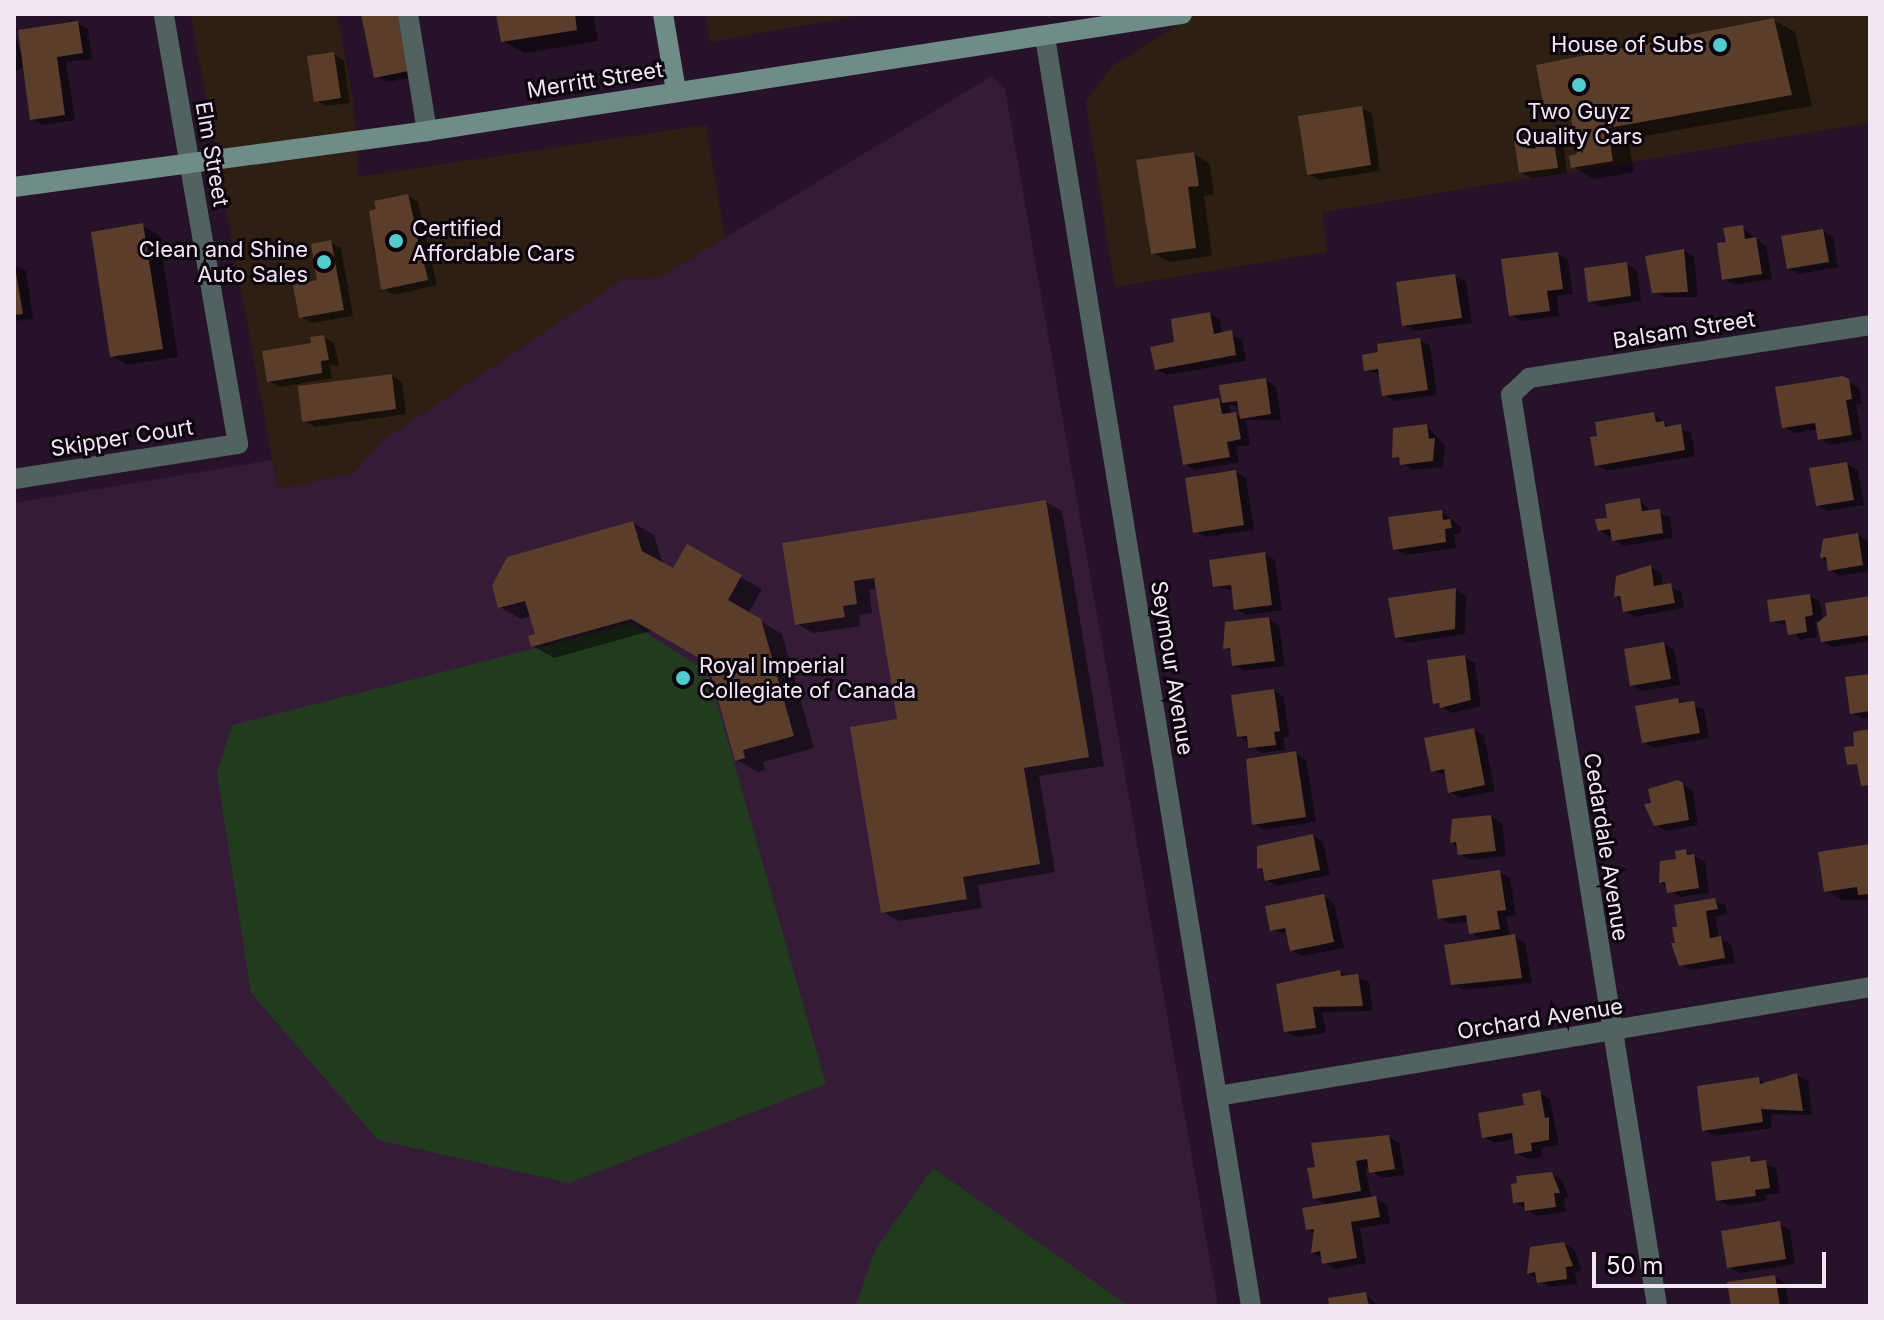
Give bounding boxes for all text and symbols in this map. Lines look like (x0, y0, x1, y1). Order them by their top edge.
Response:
place label: House of Subs (1551, 32, 1704, 58)
marker: House of Subs (1711, 36, 1729, 54)
street label: Merritt Street (525, 56, 665, 104)
marker: Two Guyz Quality Cars (1570, 76, 1588, 94)
place label: Two Guyz Quality Cars (1515, 98, 1643, 150)
street label: Elm Street (190, 99, 234, 209)
place label: Certified Affordable Cars (412, 215, 575, 266)
marker: Certified Affordable Cars (387, 232, 405, 250)
place label: Clean and Shine Auto Sales (139, 236, 308, 288)
marker: Clean and Shine Auto Sales (315, 253, 333, 271)
street label: Balsam Street (1611, 306, 1757, 354)
street label: Skipper Court (49, 414, 195, 462)
street label: Seymour Avenue (1145, 579, 1199, 757)
place label: Royal Imperial Collegiate of Canada (699, 652, 916, 704)
marker: Royal Imperial Collegiate of Canada (674, 669, 692, 687)
street label: Cedardale Avenue (1578, 751, 1634, 943)
street label: Orchard Avenue (1455, 993, 1625, 1045)
scale bar (1596, 1236, 1830, 1286)
text: 50 m (1606, 1251, 1664, 1280)

